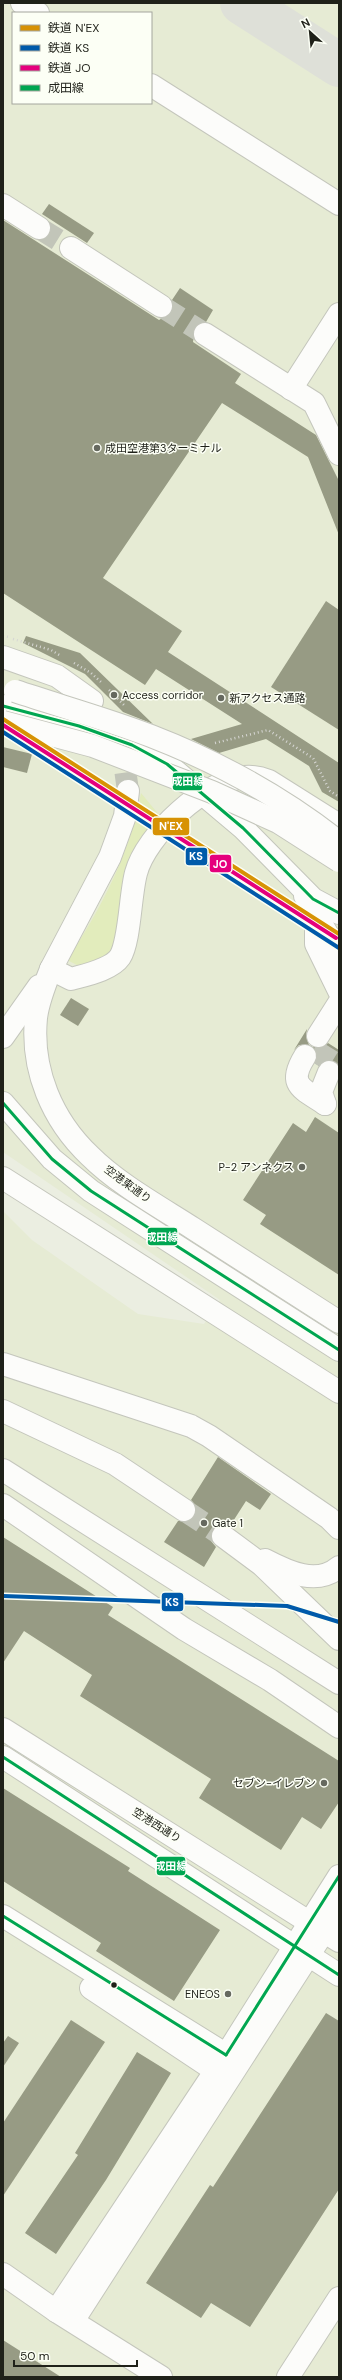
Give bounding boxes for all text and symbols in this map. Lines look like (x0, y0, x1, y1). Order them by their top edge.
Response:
legend (12, 12, 152, 104)
north arrow (290, 12, 330, 52)
text: N (299, 15, 312, 31)
text: 鉄道 N'EX (48, 20, 99, 36)
text: 鉄道 KS (48, 40, 89, 56)
text: 鉄道 JO (48, 60, 91, 76)
text: 成田線 (48, 80, 84, 96)
place label: 成田空港第3ターミナル (105, 441, 222, 455)
marker: 成田空港第3ターミナル (92, 443, 102, 453)
place label: Access corridor (122, 688, 203, 702)
marker: Access corridor (109, 690, 119, 700)
place label: 新アクセス通路 (229, 691, 305, 705)
marker: 新アクセス通路 (216, 693, 226, 703)
line badge: 成田線 (172, 772, 203, 791)
text: 成田線 (172, 774, 205, 788)
line badge: N'EX (152, 817, 190, 836)
text: N'EX (159, 819, 184, 833)
line badge: KS (185, 847, 208, 866)
text: KS (189, 849, 203, 863)
line badge: JO (209, 854, 232, 873)
text: JO (213, 857, 228, 871)
place label: P-2 アンネクス (218, 1160, 294, 1174)
street label: 空港東通り (102, 1162, 154, 1206)
marker: P-2 アンネクス (297, 1162, 307, 1172)
line badge: 成田線 (147, 1227, 178, 1246)
text: 成田線 (146, 1230, 179, 1244)
place label: Gate 1 (212, 1516, 243, 1530)
marker: Gate 1 (199, 1518, 209, 1528)
line badge: KS (161, 1592, 184, 1612)
text: KS (165, 1595, 179, 1609)
place label: セブン-イレブン (233, 1776, 316, 1790)
marker: セブン-イレブン (319, 1778, 329, 1788)
street label: 空港西通り (130, 1804, 184, 1846)
line badge: 成田線 (156, 1856, 186, 1876)
text: 成田線 (155, 1859, 188, 1873)
unlabelled marker (109, 1980, 119, 1990)
place label: ENEOS (185, 1987, 220, 2001)
marker: ENEOS (223, 1989, 233, 1999)
scale bar (14, 2342, 137, 2368)
text: 50 m (20, 2348, 49, 2364)

